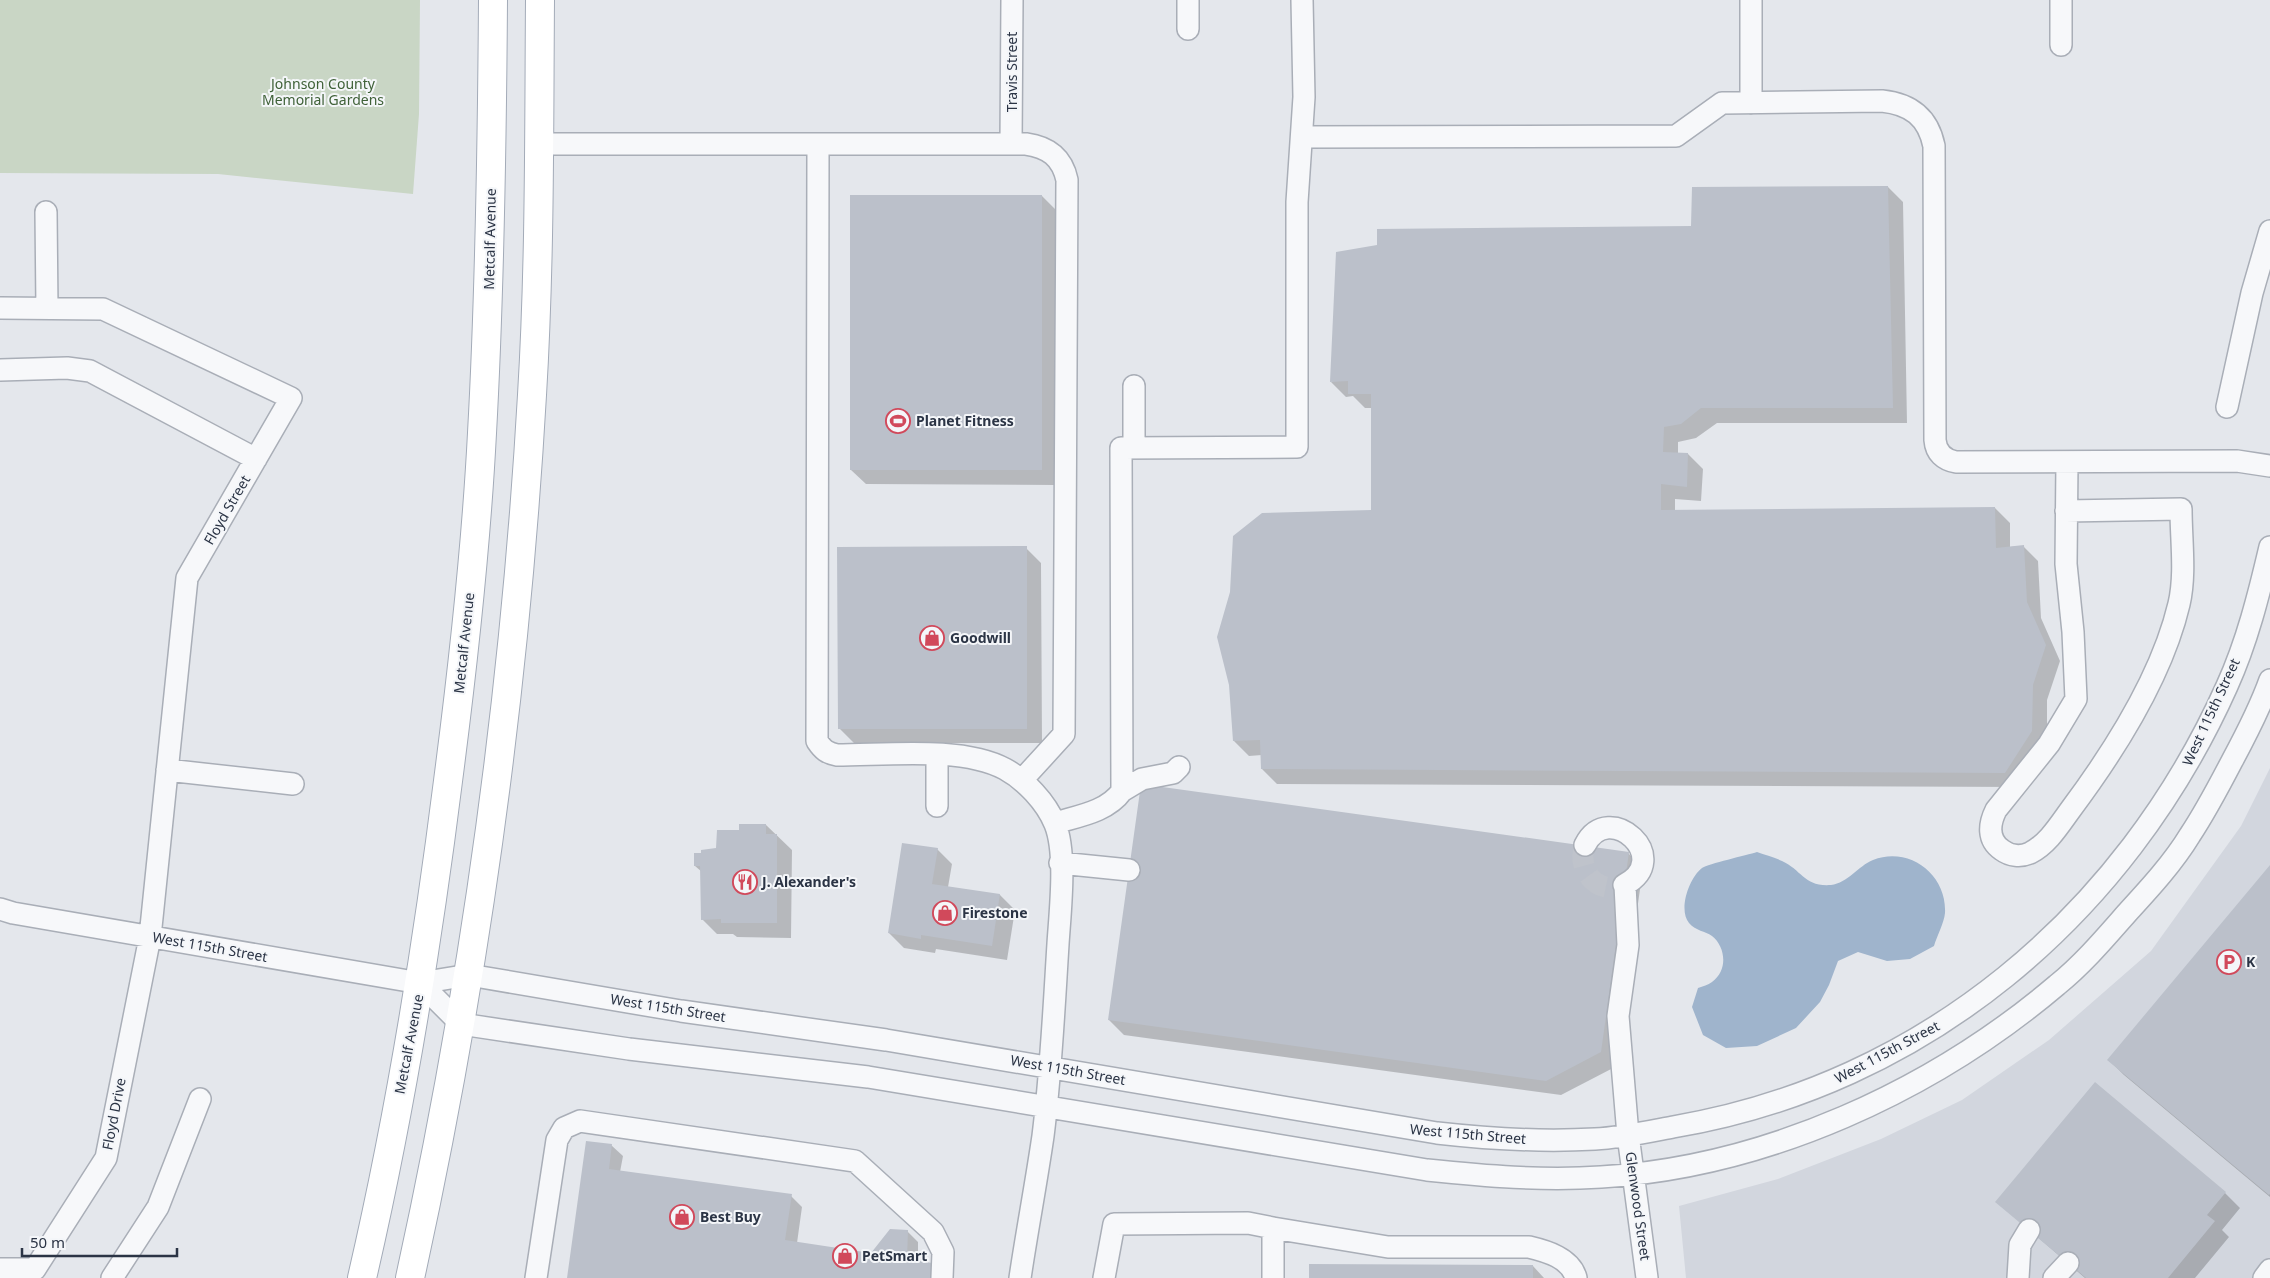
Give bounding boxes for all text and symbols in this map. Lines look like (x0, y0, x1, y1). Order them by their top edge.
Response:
street label: Travis Street (1002, 32, 1021, 112)
park label: Johnson County Memorial Gardens (262, 74, 384, 109)
street label: Metcalf Avenue (479, 188, 500, 290)
sports icon: Planet Fitness (885, 408, 911, 434)
place label: Planet Fitness (916, 411, 1014, 430)
street label: Floyd Street (199, 471, 254, 548)
street label: Metcalf Avenue (449, 591, 478, 694)
shop icon: Goodwill (919, 625, 945, 651)
place label: Goodwill (950, 628, 1011, 647)
street label: West 115th Street (2177, 655, 2244, 769)
restaurant icon: J. Alexander's (732, 869, 758, 895)
place label: J. Alexander's (760, 872, 856, 891)
shop icon: Firestone (932, 900, 958, 926)
place label: Firestone (962, 903, 1028, 922)
street label: West 115th Street (151, 927, 269, 966)
parking icon: K (2216, 949, 2242, 975)
place label: K (2246, 952, 2256, 971)
street label: West 115th Street (609, 989, 727, 1026)
street label: Metcalf Avenue (390, 992, 428, 1096)
street label: West 115th Street (1831, 1016, 1943, 1087)
street label: West 115th Street (1009, 1050, 1127, 1089)
street label: Floyd Drive (97, 1076, 130, 1152)
street label: West 115th Street (1409, 1119, 1527, 1148)
street label: Glenwood Street (1621, 1150, 1656, 1262)
shop icon: Best Buy (669, 1204, 695, 1230)
place label: Best Buy (700, 1207, 761, 1226)
scale bar (22, 1226, 178, 1258)
text: 50 m (30, 1232, 65, 1252)
shop icon: PetSmart (832, 1243, 858, 1269)
place label: PetSmart (862, 1246, 927, 1265)

